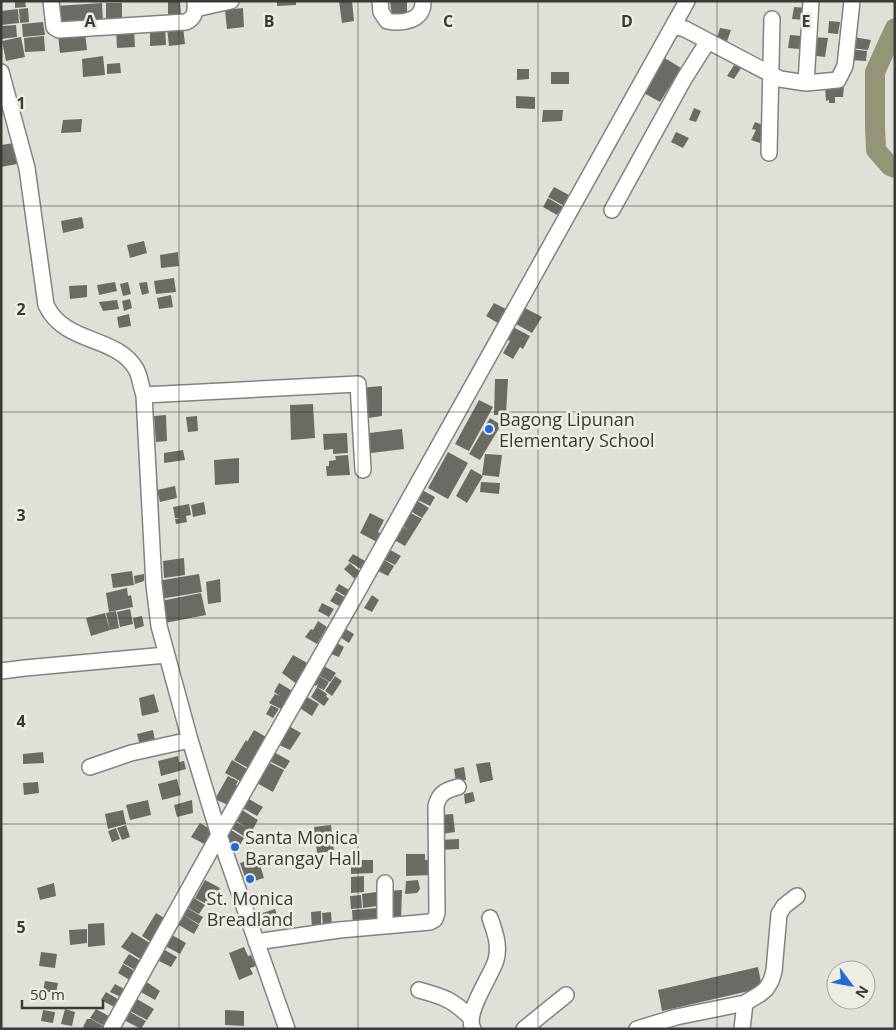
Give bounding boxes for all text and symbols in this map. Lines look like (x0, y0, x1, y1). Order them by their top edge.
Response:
text: A (84, 10, 96, 32)
text: B (264, 10, 274, 32)
text: C (443, 10, 453, 32)
text: D (621, 10, 633, 32)
text: E (802, 10, 811, 32)
text: 1 (16, 92, 26, 114)
text: 2 (16, 298, 26, 320)
place label: Bagong Lipunan Elementary School (499, 407, 655, 452)
marker: Bagong Lipunan Elementary School (483, 423, 495, 435)
text: 3 (16, 504, 26, 526)
text: 4 (16, 710, 26, 732)
place label: Santa Monica Barangay Hall (245, 825, 361, 870)
marker: Santa Monica Barangay Hall (229, 841, 241, 853)
marker: St. Monica Breadland (244, 873, 256, 885)
place label: St. Monica Breadland (207, 886, 293, 931)
text: 5 (16, 916, 26, 938)
north arrow (826, 960, 876, 1010)
scale bar (22, 978, 104, 1010)
text: N (851, 982, 874, 1002)
text: 50 m (30, 984, 65, 1004)

